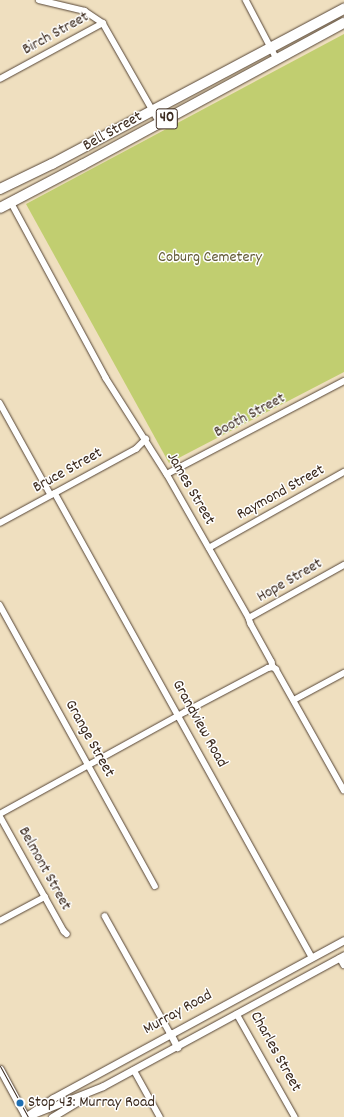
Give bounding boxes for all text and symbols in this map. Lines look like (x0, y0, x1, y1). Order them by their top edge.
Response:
street label: Birch Street (20, 8, 92, 60)
road number: 40 (155, 106, 179, 132)
street label: Bell Street (80, 108, 146, 156)
park label: Coburg Cemetery (158, 248, 262, 268)
street label: Booth Street (211, 389, 289, 443)
street label: Bruce Street (30, 444, 106, 498)
street label: James Street (162, 449, 218, 529)
street label: Raymond Street (234, 461, 328, 525)
street label: Hope Street (254, 555, 326, 607)
street label: Grandview Road (167, 677, 231, 771)
street label: Grange Street (60, 697, 118, 781)
street label: Belmont Street (13, 824, 75, 914)
street label: Murray Road (140, 986, 216, 1040)
street label: Charles Street (245, 1009, 305, 1095)
place label: Stop 43: Murray Road (28, 1093, 155, 1113)
marker: Stop 43: Murray Road (15, 1098, 25, 1108)

